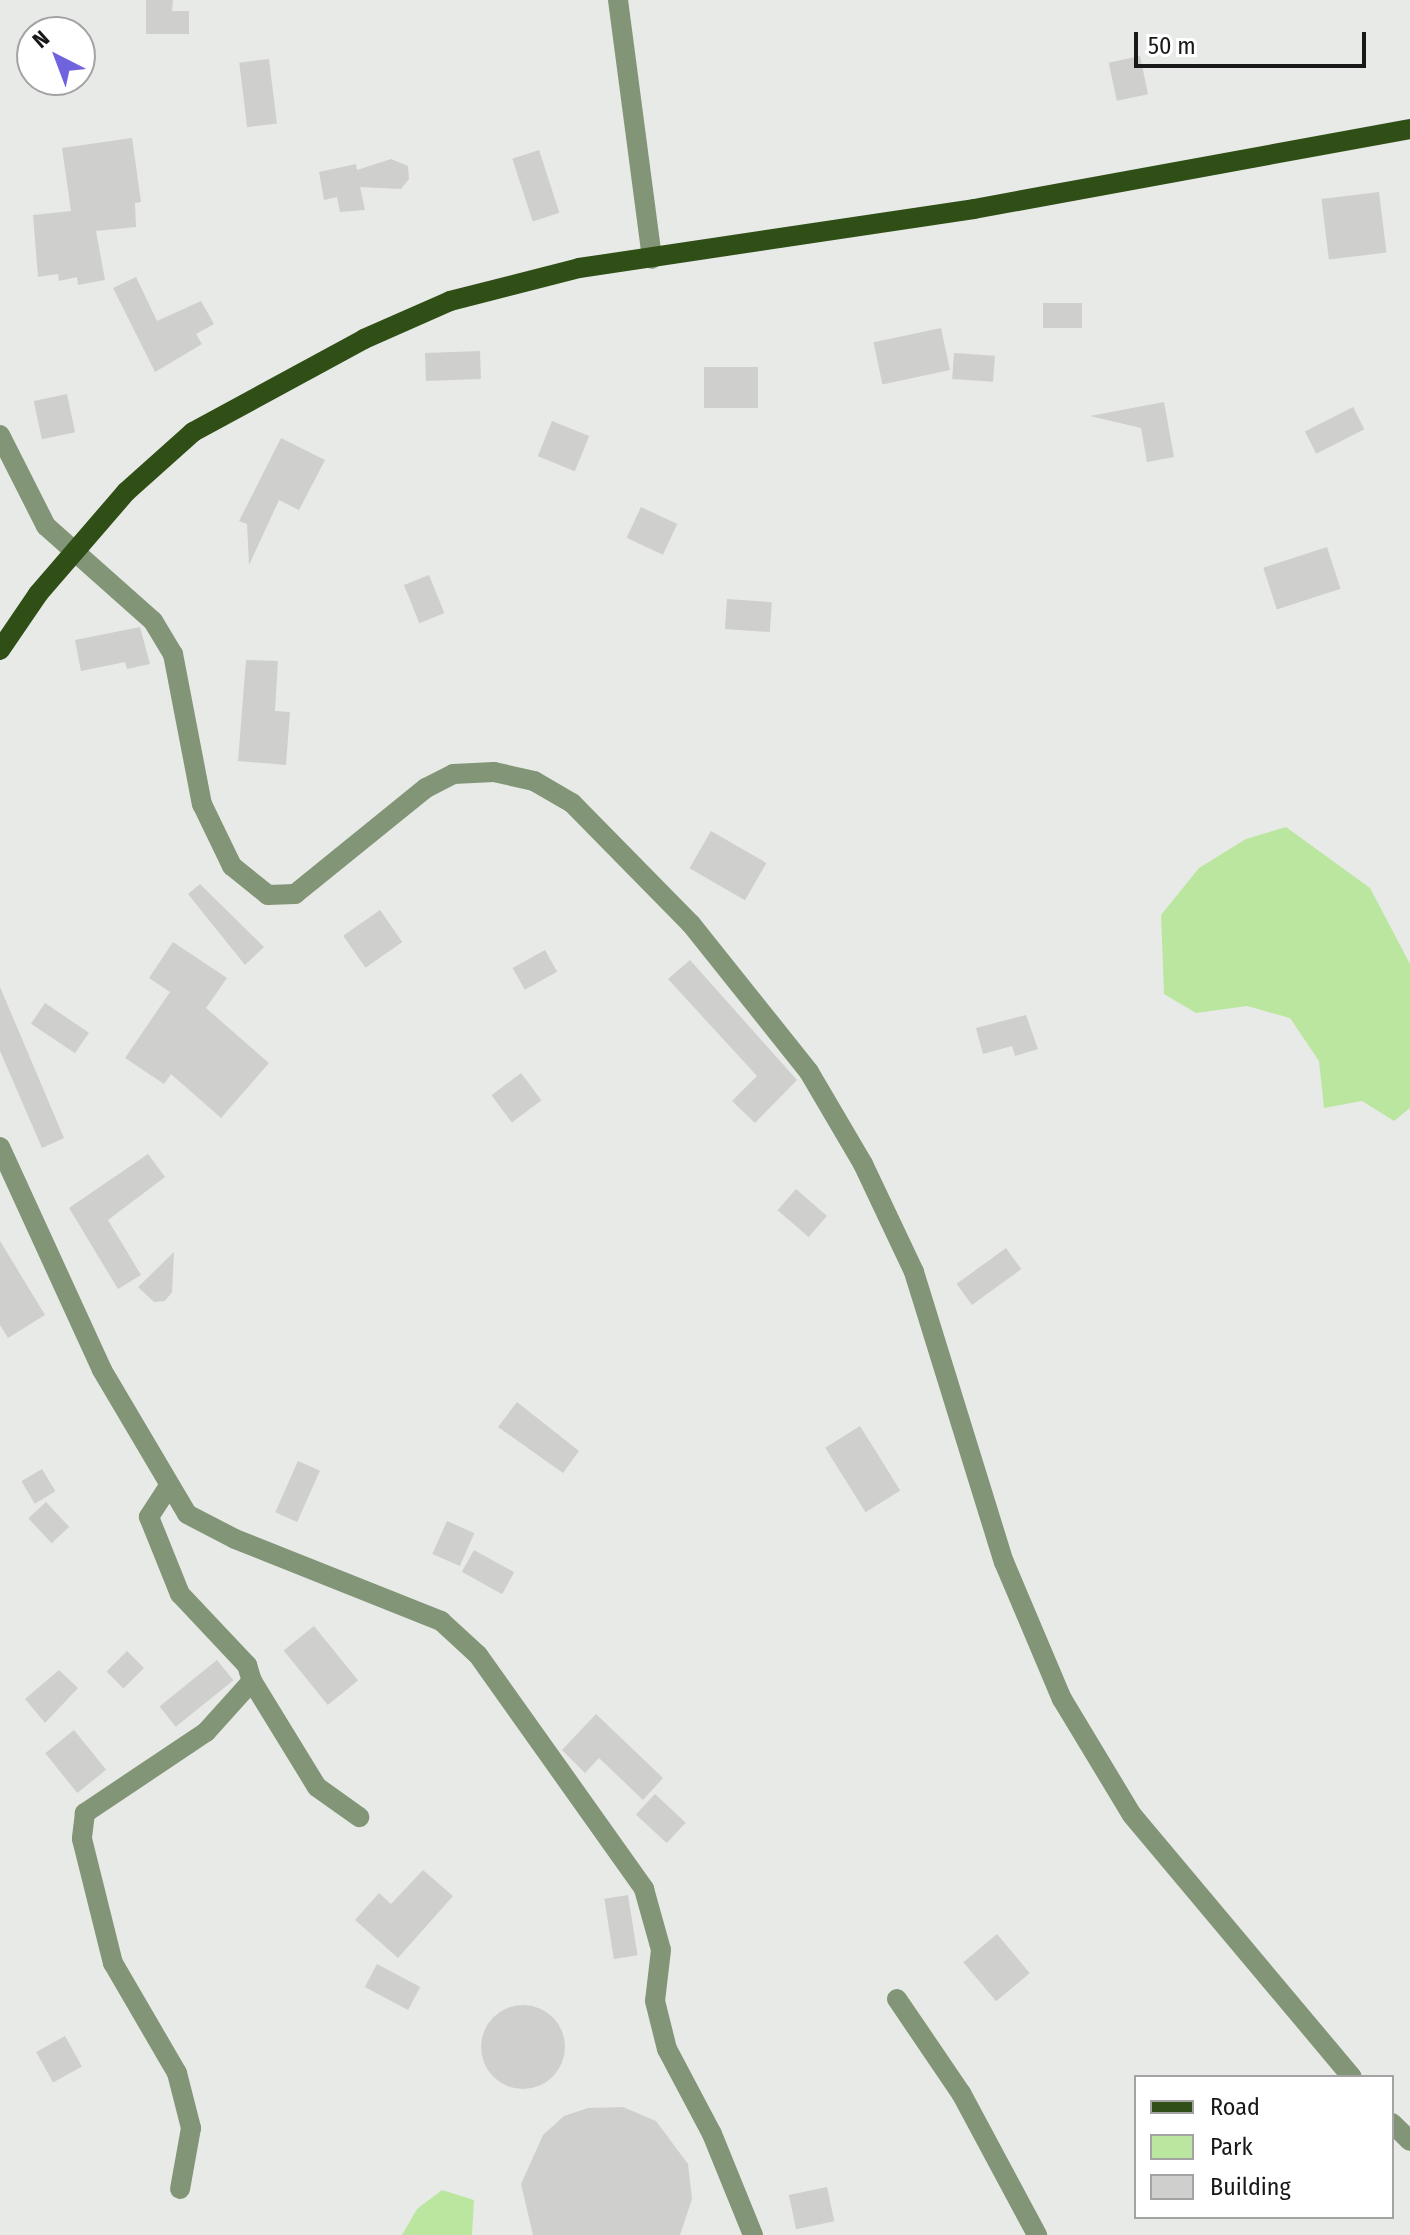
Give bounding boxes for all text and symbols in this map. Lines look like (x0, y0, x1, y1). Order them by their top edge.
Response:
north arrow (16, 16, 96, 96)
scale bar (1138, 16, 1370, 66)
text: N (27, 25, 55, 54)
text: 50 m (1148, 32, 1196, 60)
legend (1134, 2075, 1394, 2219)
text: Road (1210, 2093, 1260, 2121)
text: Park (1210, 2133, 1253, 2161)
text: Building (1210, 2173, 1291, 2201)

